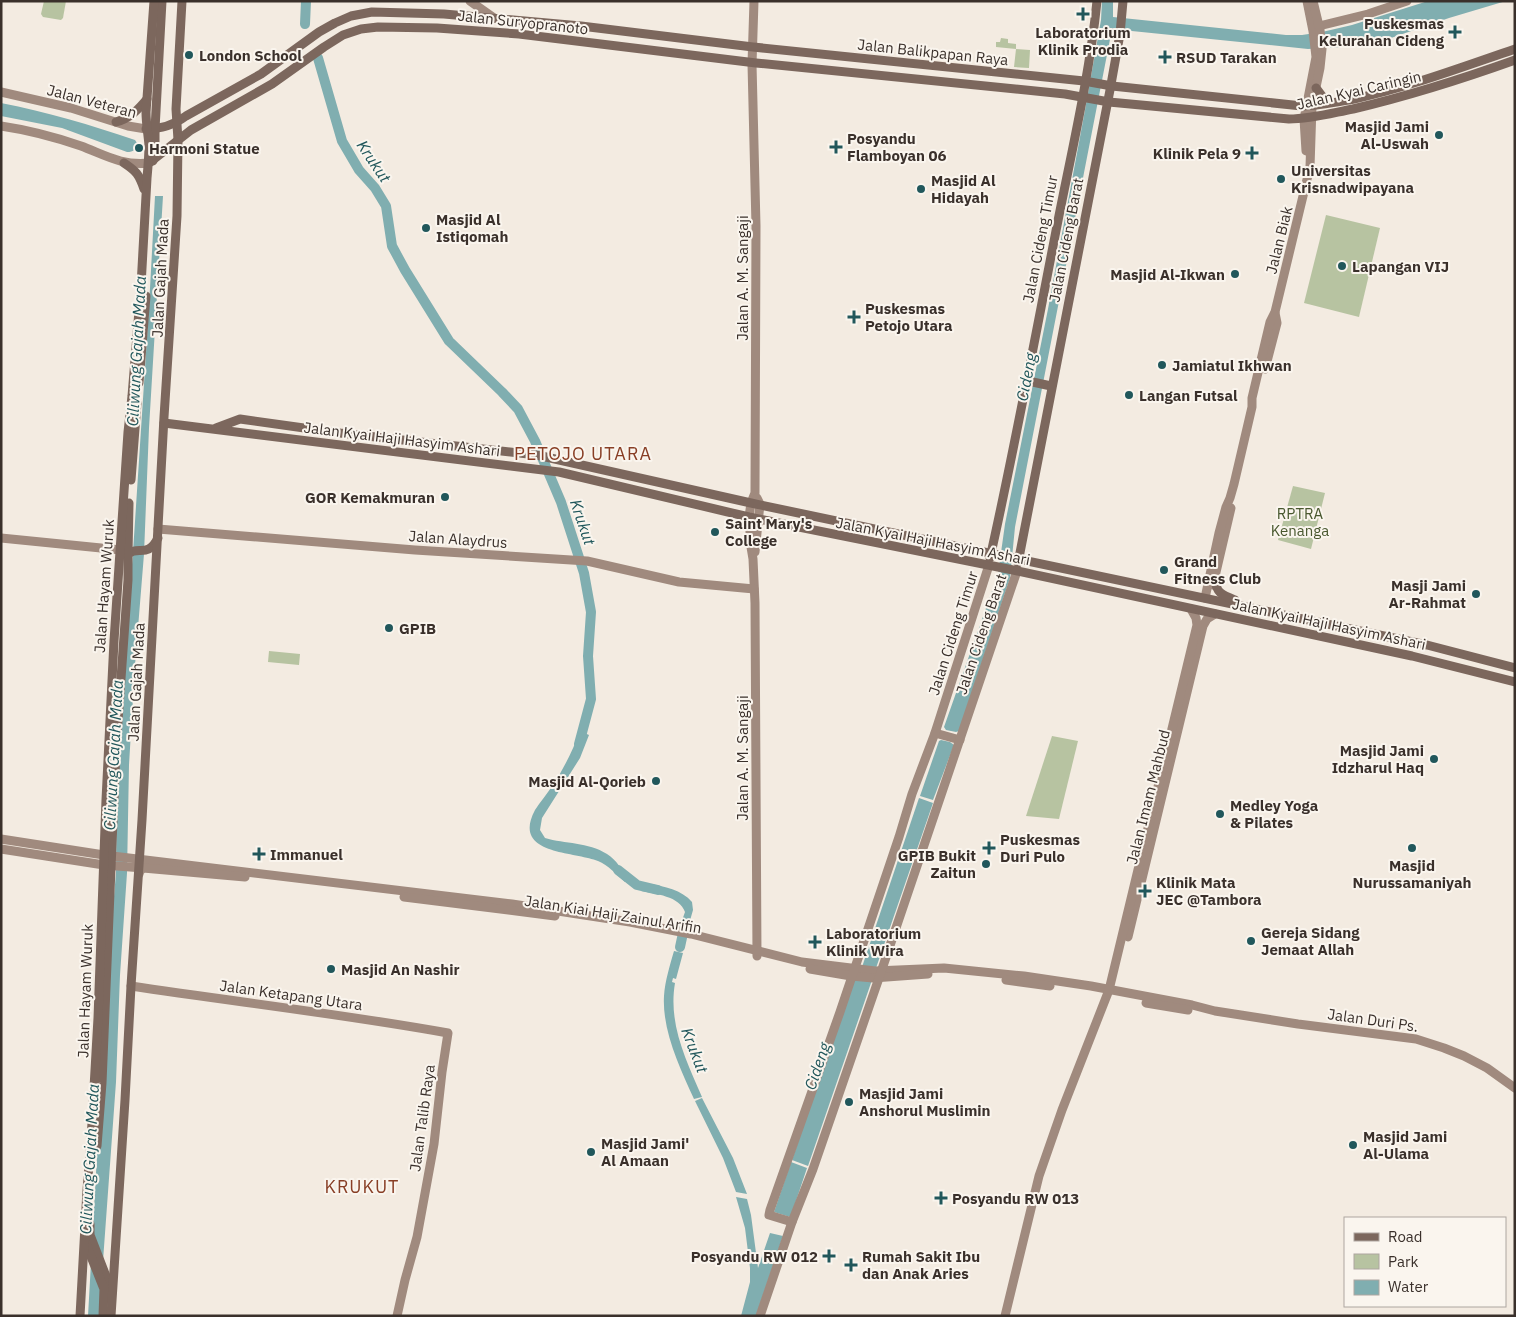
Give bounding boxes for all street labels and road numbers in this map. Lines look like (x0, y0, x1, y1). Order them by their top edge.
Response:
street label: Jalan Suryopranoto (457, 6, 589, 38)
street label: Jalan Balikpapan Raya (857, 35, 1009, 69)
street label: Jalan Kyai Caringin (1295, 66, 1423, 114)
street label: Jalan Veteran (45, 80, 139, 122)
street label: Jalan Cideng Timur (1018, 173, 1062, 304)
street label: Jalan Cideng Barat (1045, 176, 1087, 304)
street label: Jalan Biak (1261, 204, 1297, 276)
street label: Jalan A. M. Sangaji (733, 215, 752, 341)
street label: Jalan Gajah Mada (147, 218, 173, 338)
street label: Jalan Kyai Haji Hasyim Ashari (303, 418, 501, 460)
street label: Jalan Kyai Haji Hasyim Ashari (834, 513, 1032, 569)
street label: Jalan Hayam Wuruk (90, 518, 118, 654)
street label: Jalan Alaydrus (408, 526, 508, 552)
street label: Jalan Cideng Timur (924, 568, 982, 697)
street label: Jalan Cideng Barat (951, 571, 1011, 697)
street label: Jalan Kyai Haji Hasyim Ashari (1230, 594, 1428, 654)
street label: Jalan Gajah Mada (123, 622, 149, 742)
street label: Jalan A. M. Sangaji (733, 695, 752, 821)
street label: Jalan Imam Mahbud (1122, 728, 1174, 866)
street label: Jalan Kiai Haji Zainul Arifin (523, 891, 703, 937)
street label: Jalan Hayam Wuruk (73, 924, 97, 1058)
street label: Jalan Ketapang Utara (218, 976, 364, 1014)
street label: Jalan Duri Ps. (1326, 1004, 1420, 1036)
street label: Jalan Talib Raya (405, 1063, 439, 1173)

